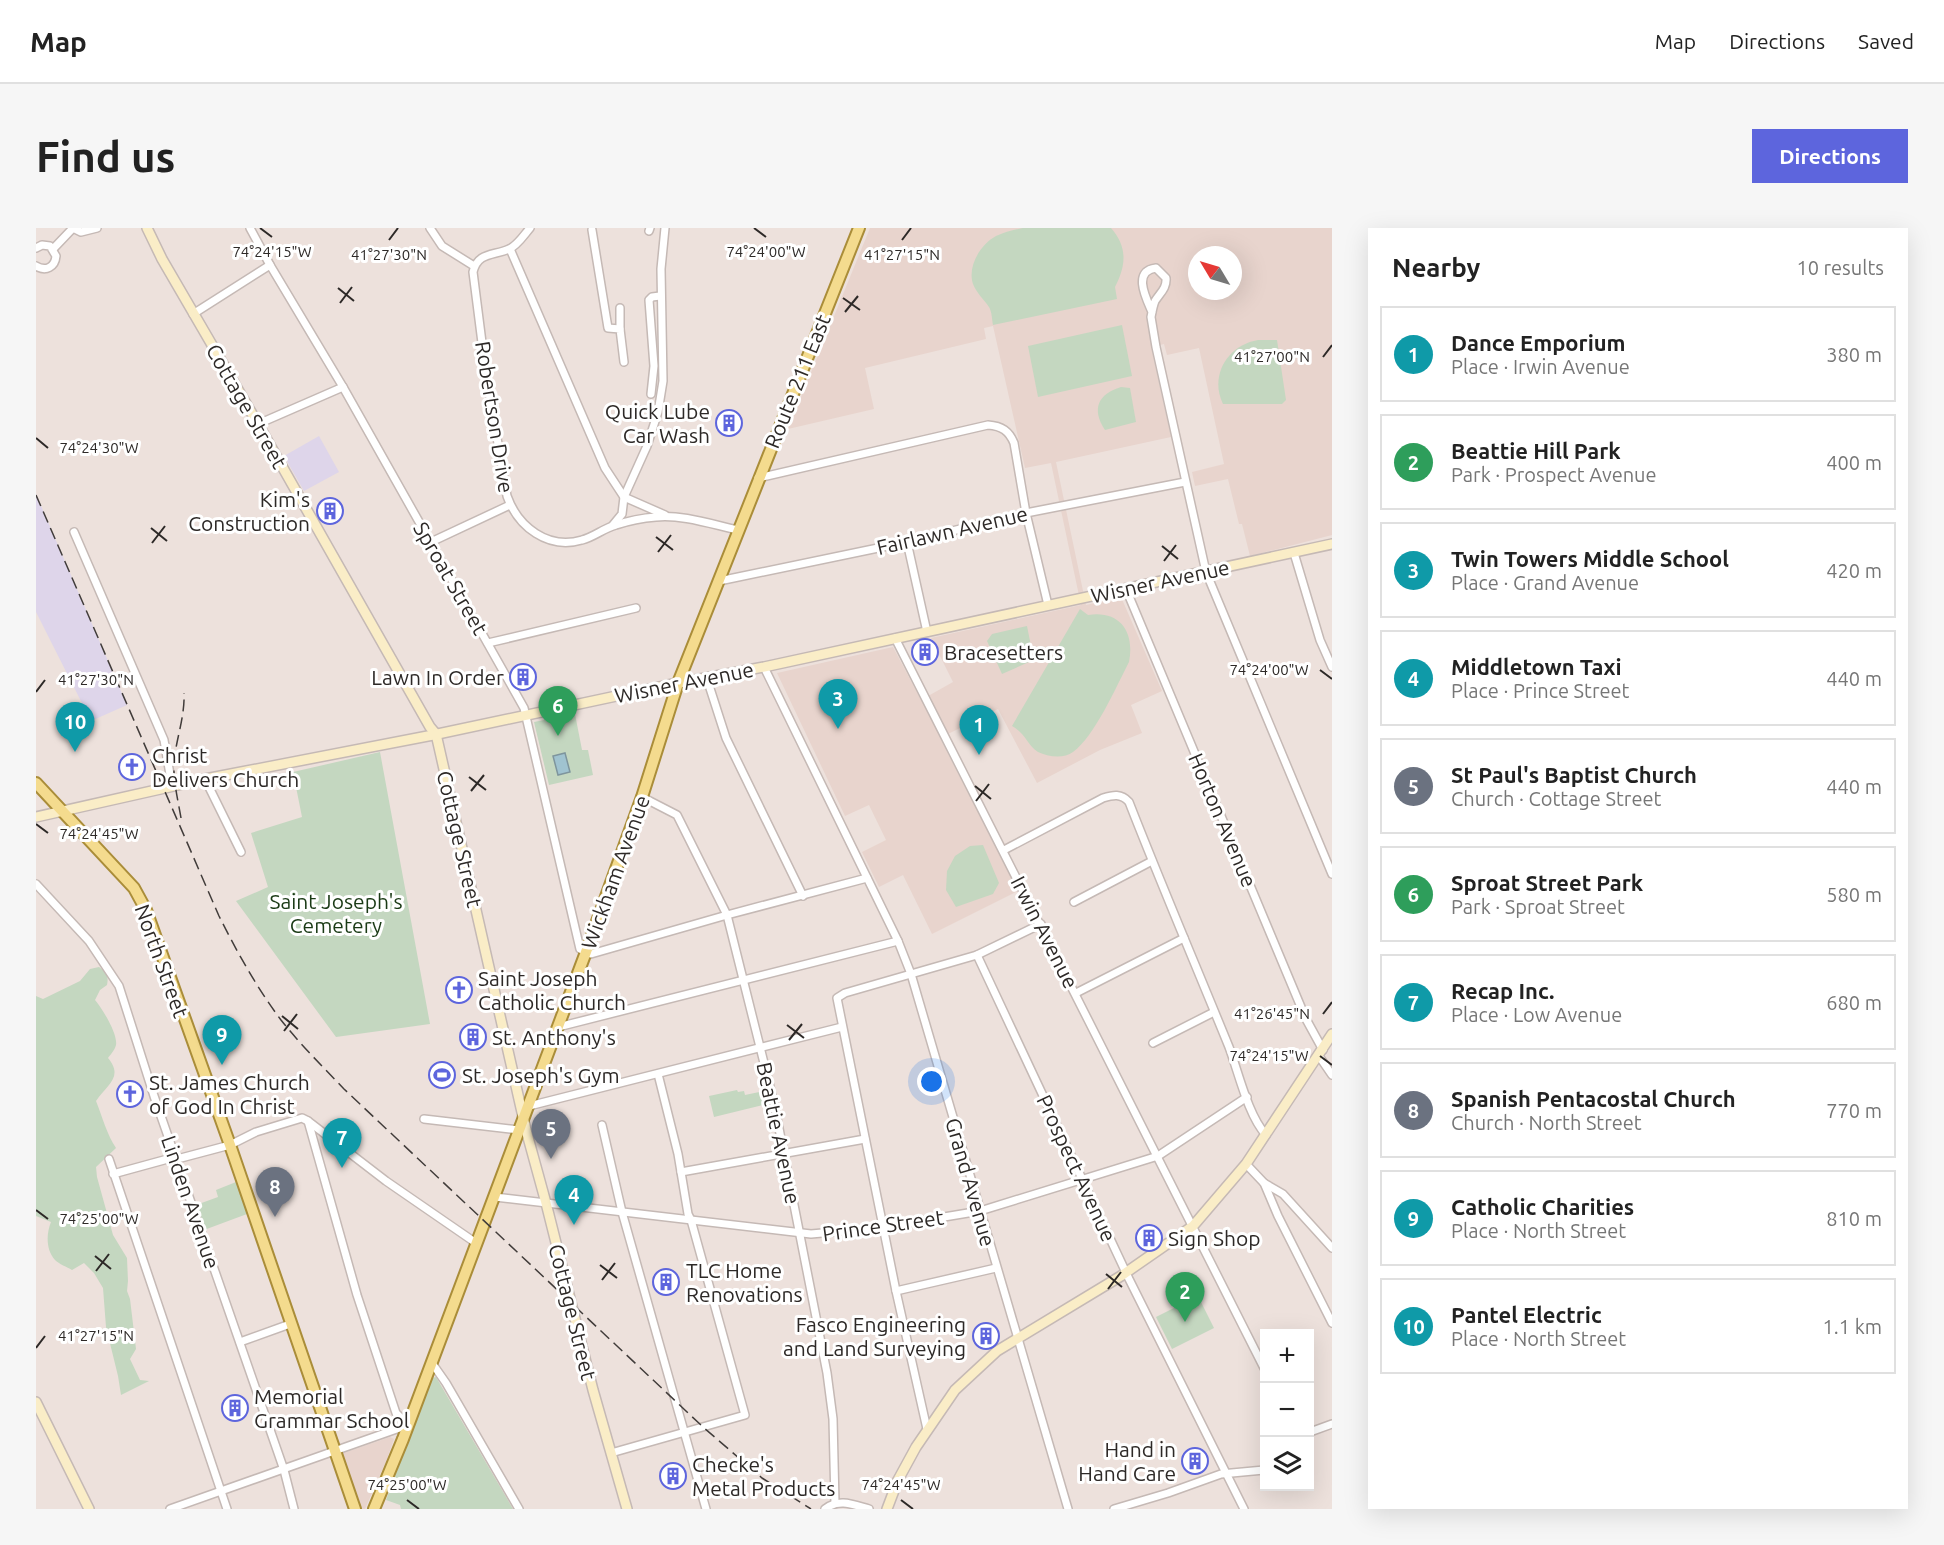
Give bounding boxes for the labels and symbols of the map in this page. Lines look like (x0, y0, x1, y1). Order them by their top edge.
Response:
text: 74°24'15"W (232, 243, 312, 260)
text: 74°24'00"W (726, 243, 806, 260)
text: 41°27'30"N (351, 246, 427, 263)
text: 41°27'15"N (864, 246, 940, 263)
north arrow (1188, 246, 1242, 300)
street label: Route 211 East (759, 311, 835, 451)
street label: Robertson Drive (471, 339, 519, 495)
street label: Cottage Street (202, 340, 292, 472)
text: 41°27'00"N (1234, 348, 1310, 365)
place label: Quick Lube Car Wash (605, 399, 710, 447)
building icon: Quick Lube Car Wash (714, 408, 744, 438)
text: 74°24'30"W (59, 439, 139, 456)
place label: Kim's Construction (188, 487, 310, 535)
building icon: Kim's Construction (315, 496, 345, 526)
street label: Fairlawn Avenue (874, 501, 1030, 559)
street label: Sproat Street (409, 517, 493, 639)
street label: Wisner Avenue (1088, 555, 1232, 607)
building icon: Bracesetters (910, 637, 940, 667)
place label: Bracesetters (944, 640, 1063, 664)
street label: Wisner Avenue (612, 657, 756, 707)
text: 74°24'00"W (1229, 661, 1309, 678)
building icon: Lawn In Order (508, 662, 538, 692)
place label: Lawn In Order (371, 665, 504, 689)
text: 41°27'30"N (58, 671, 134, 688)
pin: 3 (818, 680, 858, 729)
pin: 6 (538, 686, 578, 736)
pin: 10 (56, 702, 94, 752)
pin: 1 (960, 706, 998, 755)
place label: Christ Delivers Church (152, 743, 299, 791)
street label: Horton Avenue (1184, 750, 1262, 890)
church icon: Christ Delivers Church (117, 752, 147, 782)
street label: Cottage Street (433, 768, 487, 910)
street label: Wickham Avenue (576, 792, 654, 952)
text: 74°24'45"W (59, 825, 139, 842)
street label: Irwin Avenue (1006, 872, 1084, 992)
park label: Saint Joseph's Cemetery (269, 889, 403, 937)
street label: North Street (130, 901, 194, 1021)
place label: Saint Joseph Catholic Church (478, 966, 626, 1014)
church icon: Saint Joseph Catholic Church (444, 975, 474, 1005)
text: 41°26'45"N (1234, 1005, 1310, 1022)
pin: 9 (202, 1016, 242, 1065)
building icon: St. Anthony's (458, 1022, 488, 1052)
place label: St. Anthony's (492, 1025, 616, 1049)
text: 74°24'15"W (1229, 1047, 1309, 1064)
sports icon: St. Joseph's Gym (427, 1060, 457, 1090)
street label: Beattie Avenue (752, 1060, 806, 1206)
place label: St. Joseph's Gym (462, 1063, 620, 1087)
your location (917, 1067, 946, 1096)
place label: St. James Church of God In Christ (149, 1070, 310, 1118)
church icon: St. James Church of God In Christ (115, 1079, 145, 1109)
street label: Prospect Avenue (1032, 1091, 1122, 1245)
pin: 5 (532, 1110, 570, 1159)
street label: Grand Avenue (941, 1115, 1001, 1249)
pin: 7 (322, 1118, 362, 1168)
street label: Linden Avenue (157, 1132, 225, 1272)
pin: 8 (256, 1168, 294, 1217)
pin: 4 (554, 1176, 594, 1225)
street label: Prince Street (821, 1205, 945, 1245)
text: 74°25'00"W (59, 1210, 139, 1227)
building icon: Sign Shop (1134, 1223, 1164, 1253)
place label: Sign Shop (1168, 1226, 1261, 1250)
street label: Cottage Street (544, 1241, 602, 1383)
place label: TLC Home Renovations (686, 1258, 803, 1306)
building icon: TLC Home Renovations (651, 1267, 681, 1297)
pin: 2 (1166, 1272, 1204, 1322)
place label: Fasco Engineering and Land Surveying (783, 1312, 966, 1360)
building icon: Fasco Engineering and Land Surveying (971, 1321, 1001, 1351)
text: 41°27'15"N (58, 1327, 134, 1344)
place label: Memorial Grammar School (254, 1384, 409, 1432)
building icon: Memorial Grammar School (220, 1393, 250, 1423)
place label: Hand in Hand Care (1078, 1437, 1176, 1485)
building icon: Hand in Hand Care (1180, 1446, 1210, 1476)
place label: Checke's Metal Products (692, 1452, 835, 1500)
building icon: Checke's Metal Products (658, 1461, 688, 1491)
text: 74°25'00"W (367, 1476, 447, 1493)
text: 74°24'45"W (861, 1476, 941, 1493)

